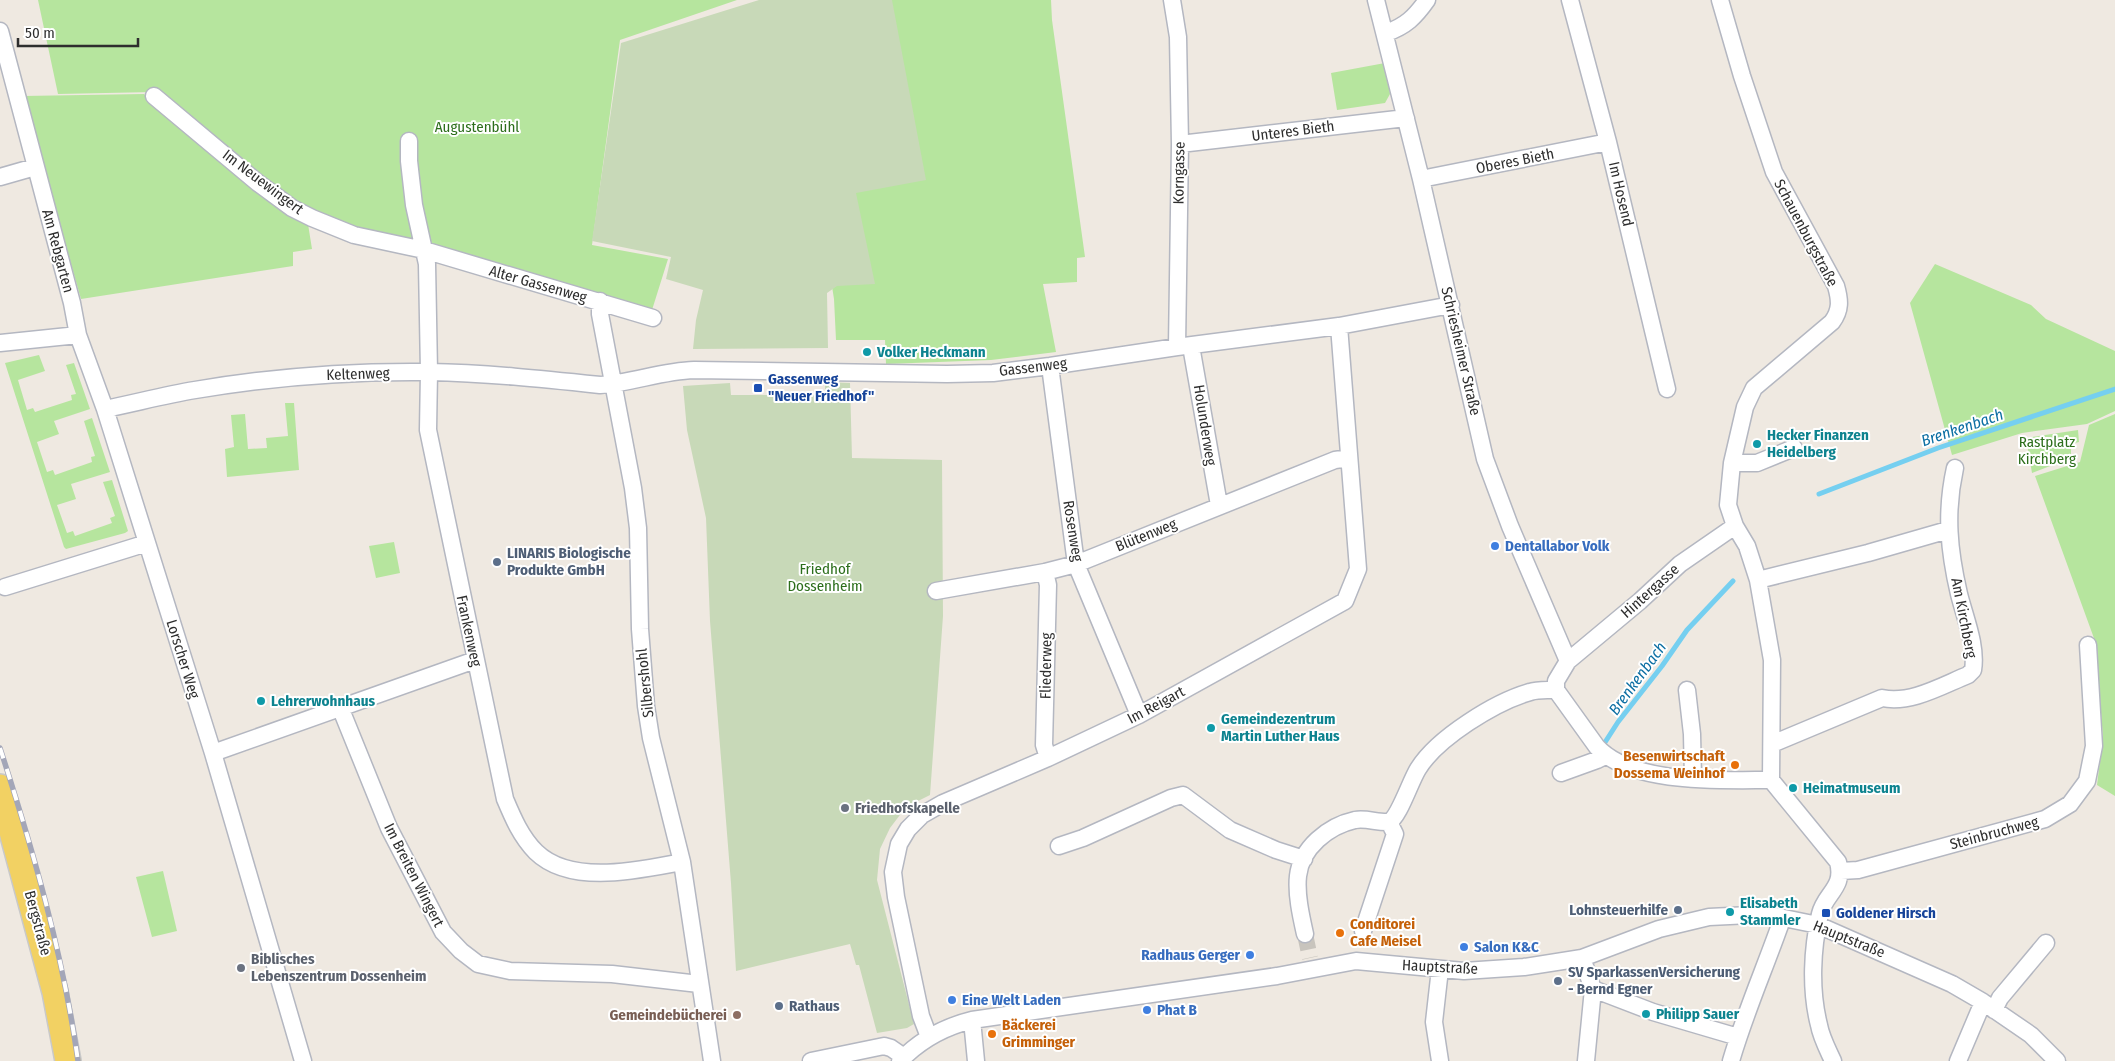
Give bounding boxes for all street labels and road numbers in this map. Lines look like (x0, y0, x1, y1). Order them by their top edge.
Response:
street label: Unteres Bieth (1251, 117, 1335, 145)
street label: Korngasse (1169, 141, 1189, 205)
street label: Oberes Bieth (1474, 145, 1556, 177)
street label: Im Neuewingert (219, 146, 307, 218)
street label: Im Hosend (1605, 160, 1637, 228)
street label: Schauenburgstraße (1770, 176, 1842, 290)
street label: Am Rebgarten (38, 207, 78, 295)
street label: Alter Gassenweg (487, 261, 589, 307)
street label: Schriesheimer Straße (1437, 285, 1485, 417)
street label: Gassenweg (998, 354, 1068, 380)
street label: Keltenweg (326, 364, 390, 384)
street label: Holunderweg (1190, 383, 1220, 467)
street label: Rosenweg (1059, 499, 1087, 563)
street label: Blütenweg (1113, 515, 1179, 555)
street label: Hintergasse (1617, 560, 1683, 622)
street label: Am Kirchberg (1947, 576, 1981, 660)
street label: Frankenweg (453, 594, 485, 668)
street label: Lorscher Weg (162, 617, 204, 701)
street label: Fliederweg (1036, 633, 1056, 699)
street label: Silbershohl (632, 647, 658, 719)
street label: Im Reigart (1124, 682, 1188, 728)
street label: Steinbruchweg (1948, 813, 2040, 853)
street label: Im Breiten Wingert (380, 820, 448, 930)
street label: Bergstraße (21, 889, 55, 957)
street label: Hauptstraße (1810, 916, 1888, 962)
street label: Hauptstraße (1402, 956, 1478, 978)

